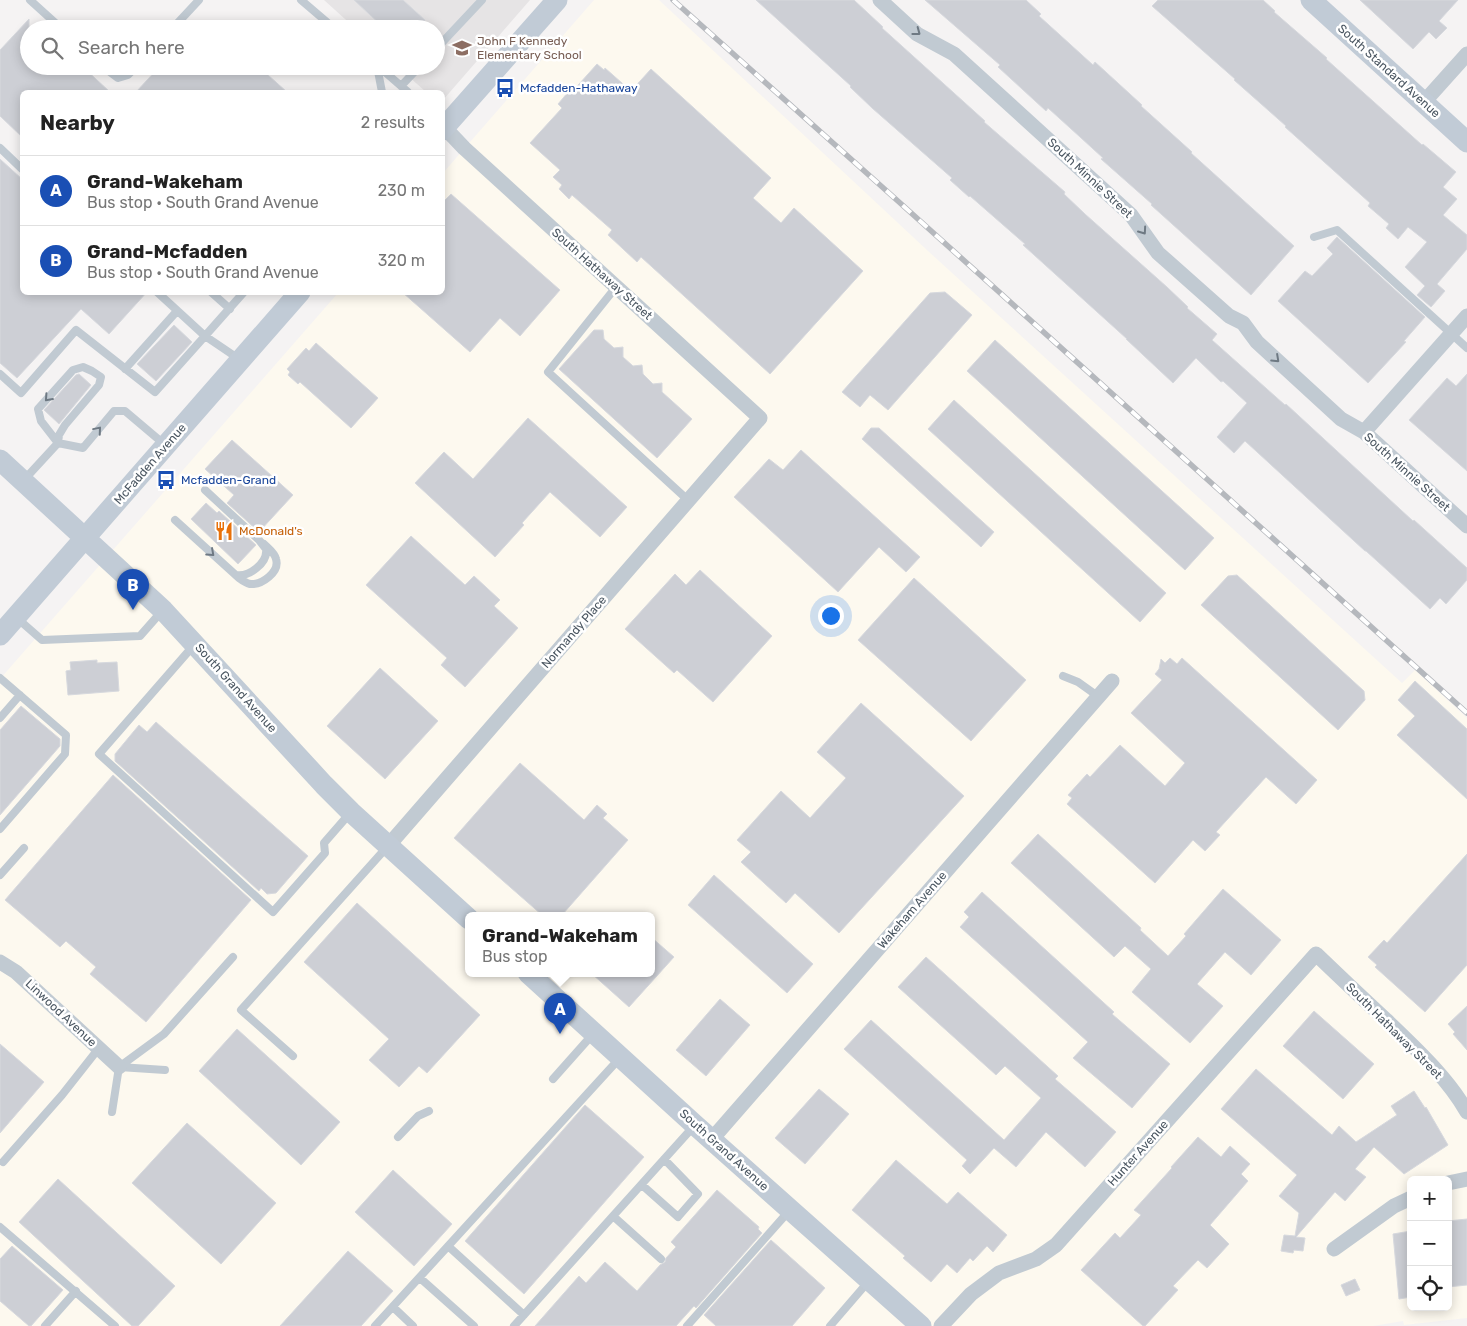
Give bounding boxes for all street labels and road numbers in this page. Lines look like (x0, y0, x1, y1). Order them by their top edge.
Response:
street label: South Standard Avenue (1335, 21, 1443, 121)
street label: South Minnie Street (1045, 135, 1135, 221)
street label: South Hathaway Street (549, 225, 655, 323)
street label: McFadden Avenue (111, 421, 189, 507)
street label: South Minnie Street (1361, 430, 1453, 514)
street label: Normandy Place (539, 593, 609, 671)
street label: South Grand Avenue (192, 641, 280, 736)
street label: Wakeham Avenue (875, 868, 950, 952)
street label: Linwood Avenue (23, 977, 100, 1050)
street label: South Hathaway Street (1343, 980, 1445, 1082)
street label: South Grand Avenue (677, 1106, 772, 1194)
street label: Hunter Avenue (1105, 1117, 1171, 1189)

